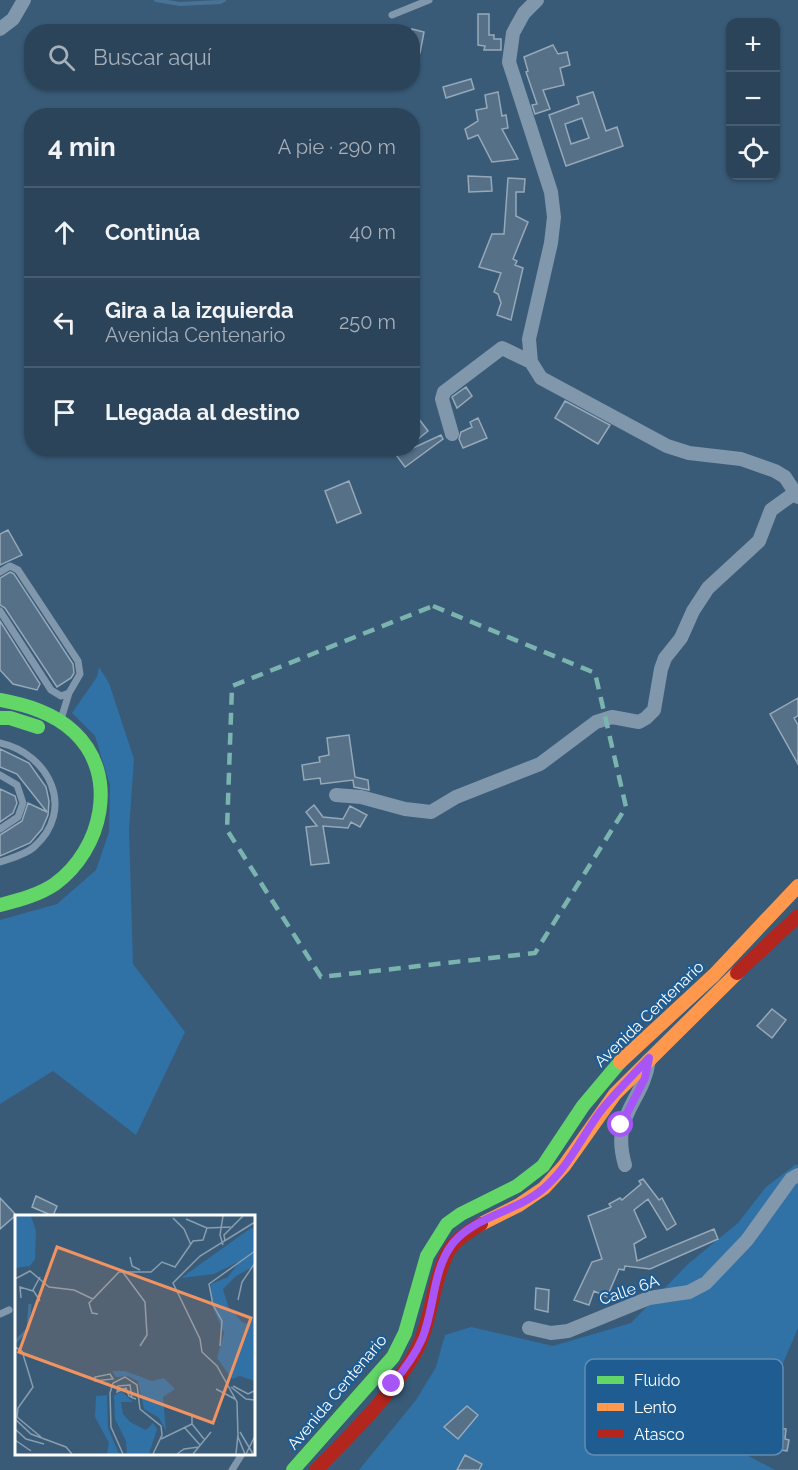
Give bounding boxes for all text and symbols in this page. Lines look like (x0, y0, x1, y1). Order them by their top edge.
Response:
map controls (726, 18, 780, 180)
button: + (726, 18, 780, 72)
search box (24, 24, 420, 90)
icon: search (45, 41, 78, 74)
text: Buscar aquí (93, 44, 212, 70)
button: − (726, 72, 780, 126)
button: locate (726, 126, 780, 180)
text: 4 min (48, 132, 116, 162)
text: A pie · 290 m (278, 135, 396, 159)
icon: ahead (48, 216, 81, 249)
text: Continúa (105, 219, 200, 245)
text: 40 m (349, 220, 396, 244)
text: Gira a la izquierda (105, 297, 294, 323)
icon: left (48, 306, 81, 339)
text: 250 m (339, 310, 396, 334)
text: Avenida Centenario (105, 323, 286, 347)
icon: arrive (48, 396, 81, 429)
text: Llegada al destino (105, 399, 300, 425)
street label: Avenida Centenario (590, 957, 708, 1071)
route start (607, 1111, 633, 1137)
inset map (15, 1215, 255, 1455)
street label: Calle 6A (597, 1271, 662, 1309)
street label: Avenida Centenario (283, 1331, 391, 1453)
legend (585, 1359, 783, 1455)
route end (378, 1370, 404, 1396)
text: Fluido (634, 1371, 680, 1390)
text: Lento (634, 1398, 677, 1417)
text: Atasco (634, 1425, 685, 1444)

